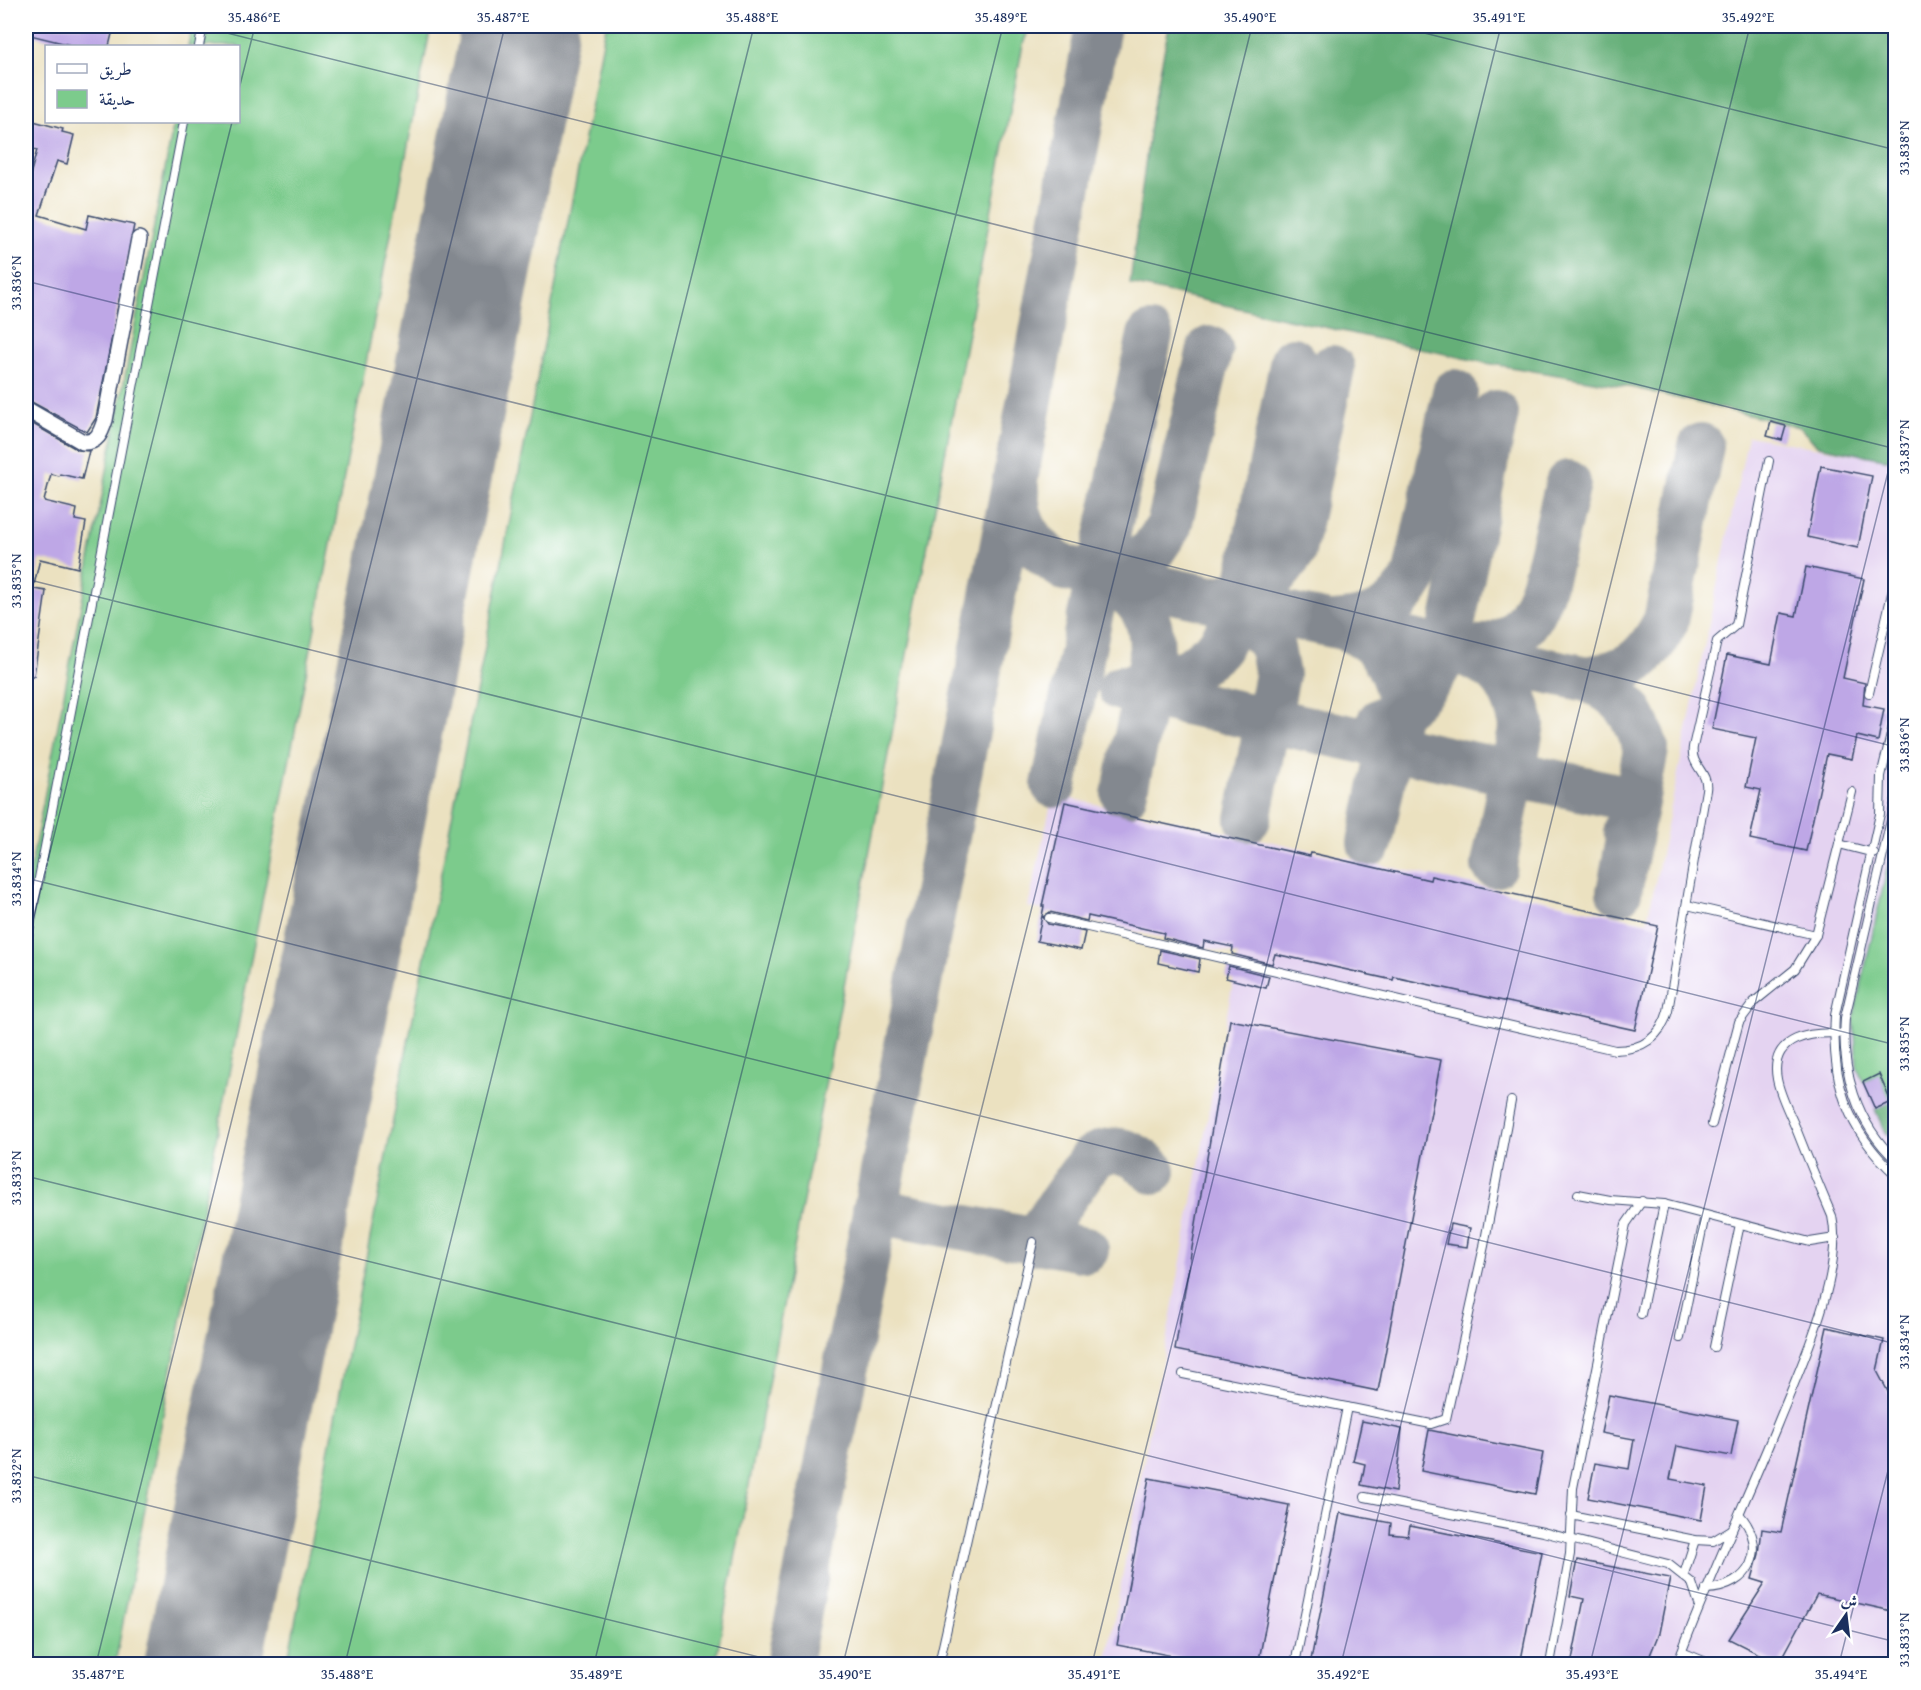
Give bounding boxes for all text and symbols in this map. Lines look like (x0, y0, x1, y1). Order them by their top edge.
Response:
text: 35.486°E (228, 6, 281, 27)
text: 35.487°E (477, 6, 530, 27)
text: 35.488°E (726, 6, 779, 27)
text: 35.489°E (975, 6, 1028, 27)
text: 35.490°E (1224, 6, 1277, 27)
text: 35.491°E (1473, 6, 1526, 27)
text: 35.492°E (1722, 6, 1775, 27)
legend (45, 45, 240, 123)
text: طريق (99, 55, 132, 82)
text: حديقة (99, 85, 135, 112)
text: 33.838°N (1893, 120, 1914, 175)
text: 33.836°N (5, 255, 26, 310)
text: 33.837°N (1893, 419, 1914, 474)
text: 33.835°N (5, 553, 26, 608)
text: 33.836°N (1893, 717, 1914, 772)
text: 33.834°N (5, 851, 26, 906)
text: 33.835°N (1893, 1016, 1914, 1071)
text: 33.833°N (5, 1150, 26, 1205)
text: 33.834°N (1893, 1314, 1914, 1369)
text: 33.832°N (5, 1448, 26, 1503)
north arrow (1816, 1585, 1876, 1645)
text: ش (1839, 1587, 1860, 1614)
text: 33.833°N (1893, 1612, 1914, 1667)
text: 35.487°E (72, 1663, 125, 1684)
text: 35.488°E (321, 1663, 374, 1684)
text: 35.489°E (570, 1663, 623, 1684)
text: 35.490°E (819, 1663, 872, 1684)
text: 35.491°E (1068, 1663, 1121, 1684)
text: 35.492°E (1317, 1663, 1370, 1684)
text: 35.493°E (1566, 1663, 1619, 1684)
text: 35.494°E (1815, 1663, 1868, 1684)

